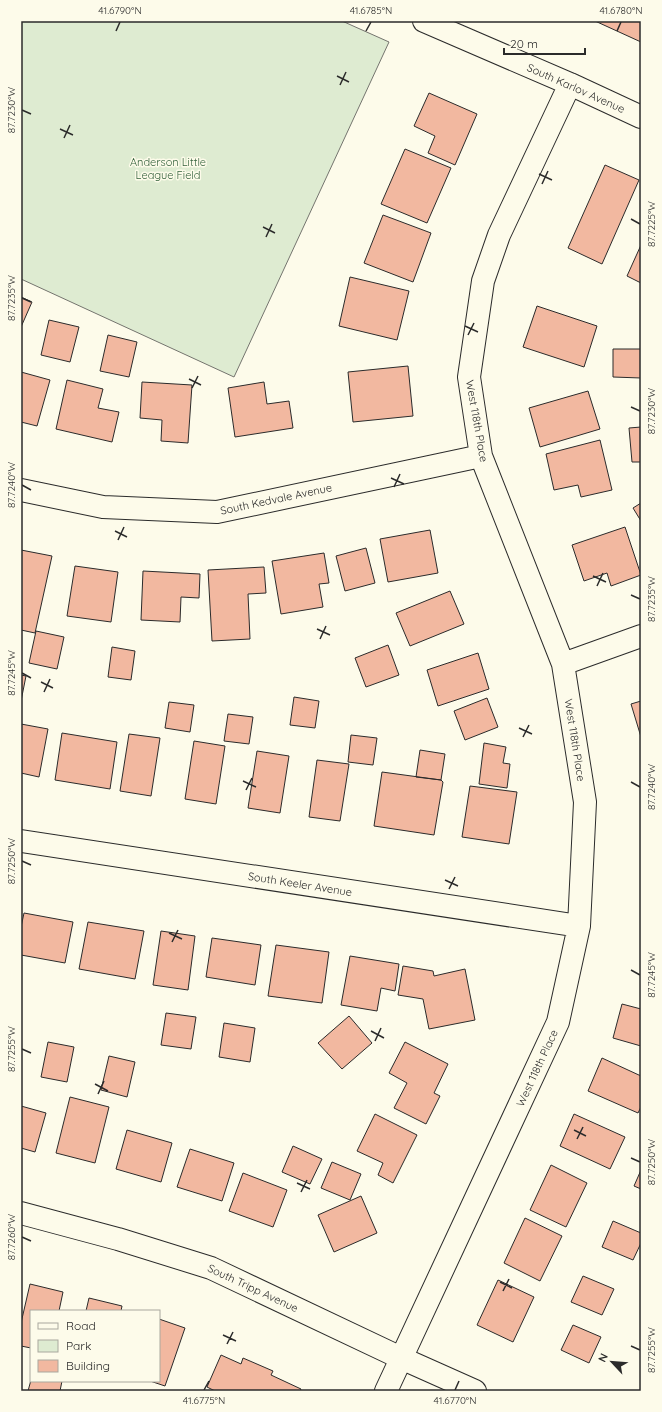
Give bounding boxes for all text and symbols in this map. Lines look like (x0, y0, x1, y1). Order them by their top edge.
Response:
text: 41.6790°N (98, 4, 142, 17)
text: 41.6785°N (350, 4, 392, 17)
text: 41.6780°N (599, 4, 643, 17)
scale bar (504, 30, 585, 56)
text: 20 m (510, 36, 538, 51)
street label: South Karlov Avenue (525, 60, 627, 116)
text: 87.7230°W (5, 87, 18, 133)
park label: Anderson Little League Field (130, 155, 206, 182)
text: 87.7225°W (645, 201, 658, 247)
text: 87.7235°W (5, 275, 18, 321)
street label: West 118th Place (463, 379, 491, 463)
text: 87.7230°W (645, 388, 658, 434)
text: 87.7240°W (5, 462, 18, 508)
street label: South Kedvale Avenue (219, 480, 333, 518)
text: 87.7235°W (645, 576, 658, 622)
text: 87.7245°W (5, 650, 18, 696)
street label: West 118th Place (562, 698, 588, 782)
text: 87.7240°W (645, 764, 658, 810)
text: 87.7250°W (5, 837, 18, 884)
street label: South Keeler Avenue (247, 869, 353, 899)
text: 87.7245°W (645, 952, 658, 998)
text: 87.7255°W (5, 1026, 18, 1072)
street label: West 118th Place (513, 1027, 561, 1109)
text: 87.7250°W (645, 1138, 658, 1185)
text: 87.7260°W (5, 1213, 18, 1260)
street label: South Tripp Avenue (205, 1261, 301, 1315)
legend (30, 1310, 160, 1382)
text: Road (66, 1318, 96, 1333)
text: 87.7255°W (645, 1327, 658, 1373)
text: Park (66, 1338, 91, 1353)
north arrow (592, 1342, 632, 1382)
text: N (595, 1351, 611, 1364)
text: Building (66, 1358, 110, 1373)
text: 41.6775°N (183, 1394, 225, 1407)
text: 41.6770°N (434, 1394, 476, 1407)

